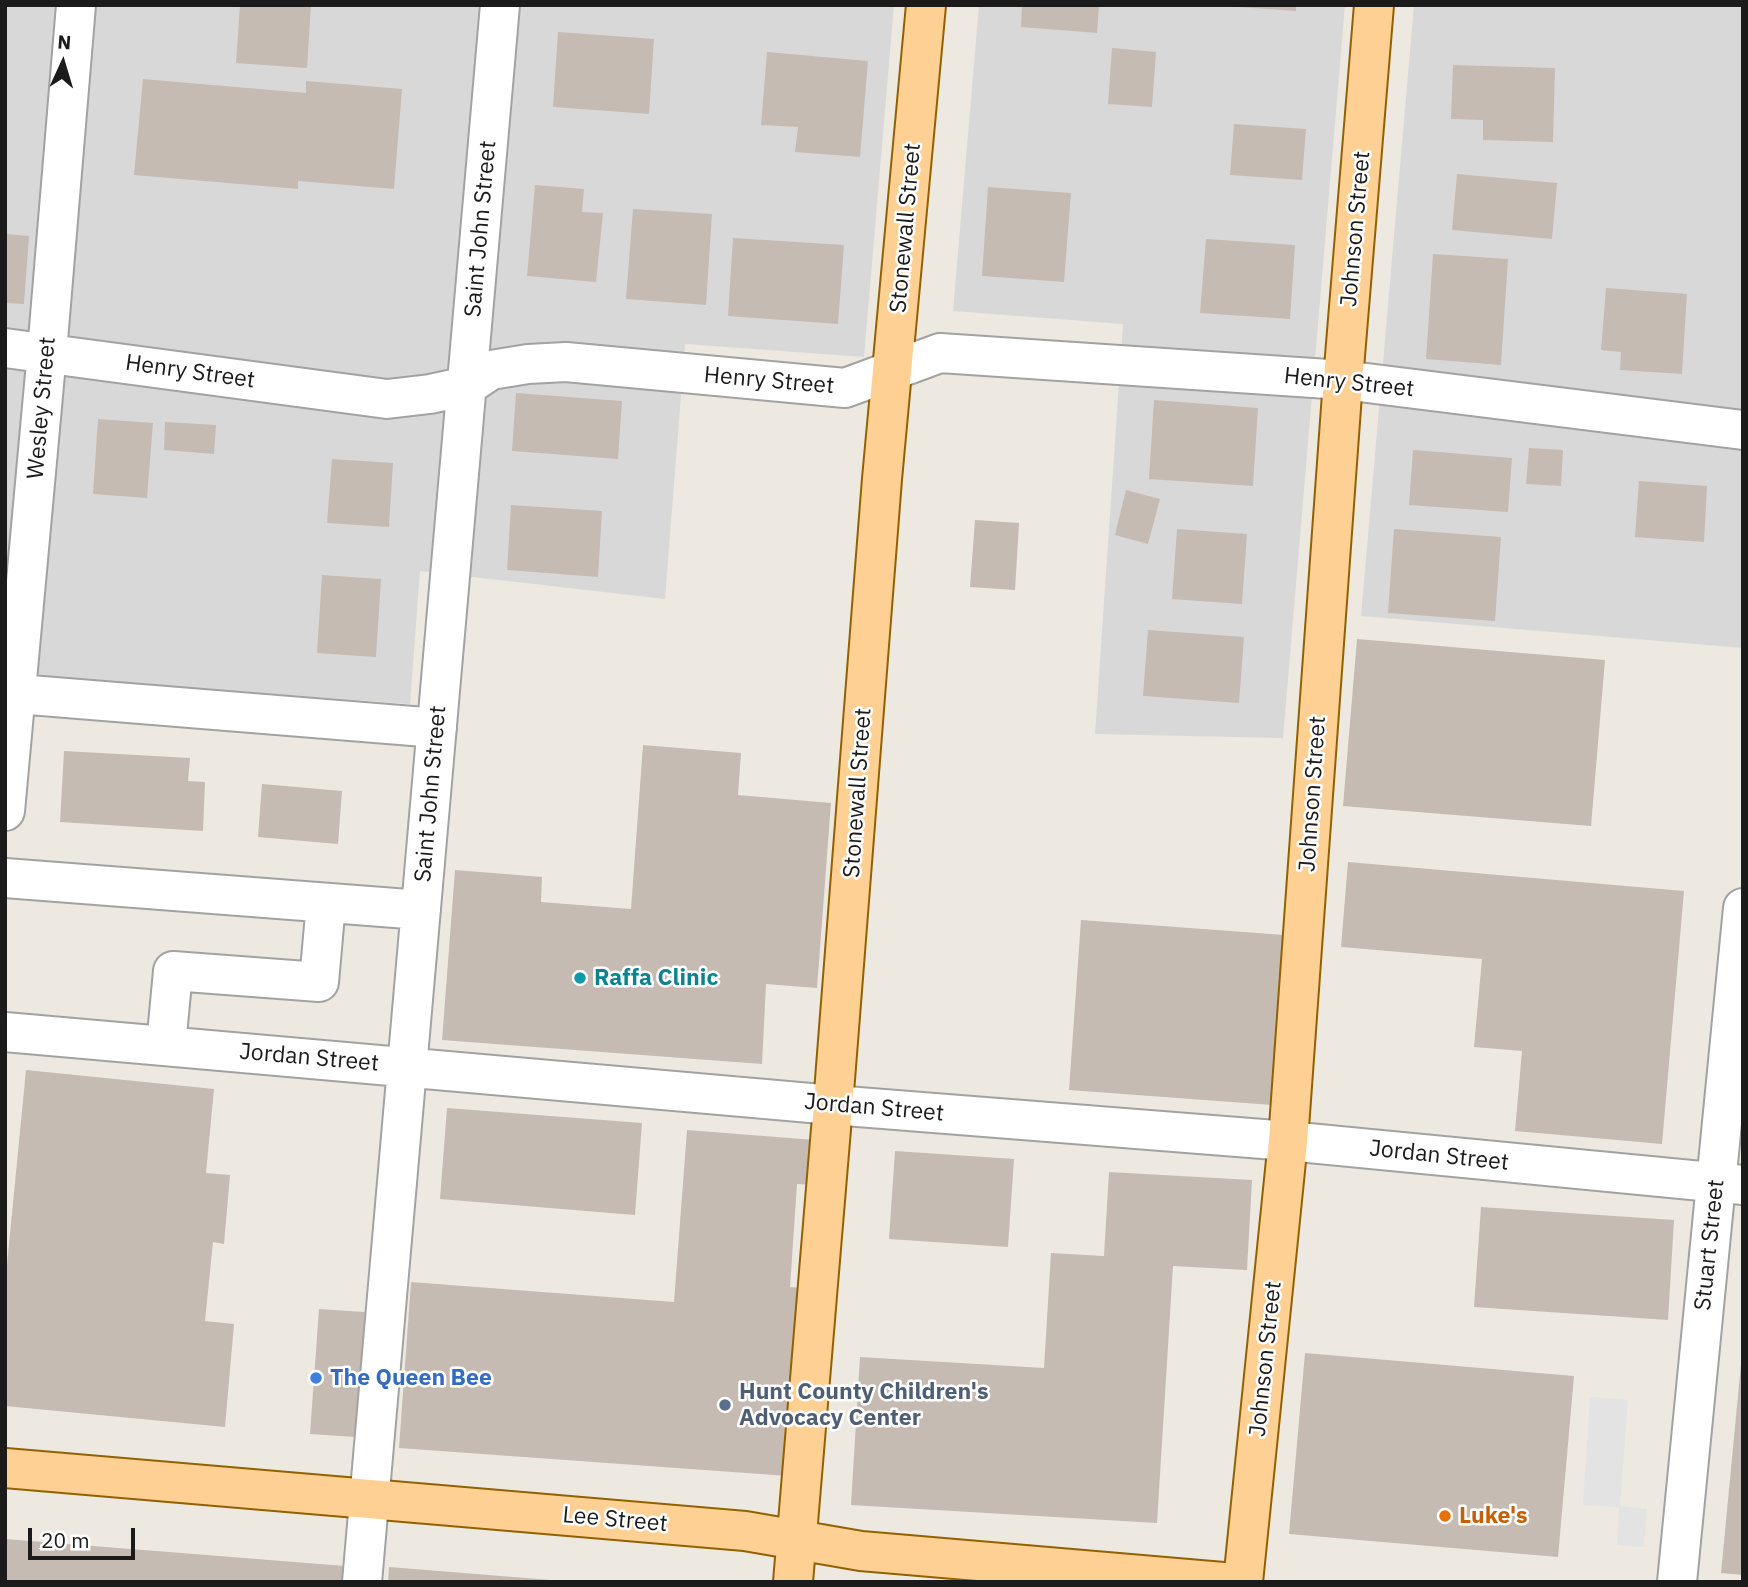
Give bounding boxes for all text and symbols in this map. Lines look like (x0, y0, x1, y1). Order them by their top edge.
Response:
north arrow (28, 28, 98, 98)
text: N (57, 30, 72, 55)
street label: Saint John Street (460, 140, 502, 318)
street label: Stonewall Street (885, 142, 927, 314)
street label: Johnson Street (1335, 150, 1377, 308)
street label: Wesley Street (22, 336, 62, 480)
street label: Henry Street (123, 349, 257, 395)
street label: Henry Street (703, 362, 835, 400)
street label: Henry Street (1283, 362, 1415, 404)
street label: Saint John Street (410, 705, 452, 883)
street label: Stonewall Street (838, 707, 878, 879)
street label: Johnson Street (1294, 715, 1332, 873)
place label: Raffa Clinic (594, 964, 718, 992)
marker: Raffa Clinic (572, 970, 588, 986)
street label: Jordan Street (238, 1038, 380, 1078)
street label: Jordan Street (803, 1088, 945, 1128)
street label: Jordan Street (1368, 1135, 1510, 1177)
street label: Stuart Street (1689, 1178, 1731, 1312)
street label: Johnson Street (1244, 1280, 1288, 1438)
place label: The Queen Bee (330, 1364, 492, 1392)
marker: The Queen Bee (308, 1370, 324, 1386)
place label: Hunt County Children's Advocacy Center (739, 1378, 989, 1432)
marker: Hunt County Children's Advocacy Center (717, 1397, 733, 1413)
street label: Lee Street (561, 1502, 669, 1538)
place label: Luke's (1459, 1502, 1528, 1530)
marker: Luke's (1437, 1508, 1453, 1524)
scale bar (32, 1514, 138, 1558)
text: 20 m (41, 1526, 90, 1554)

